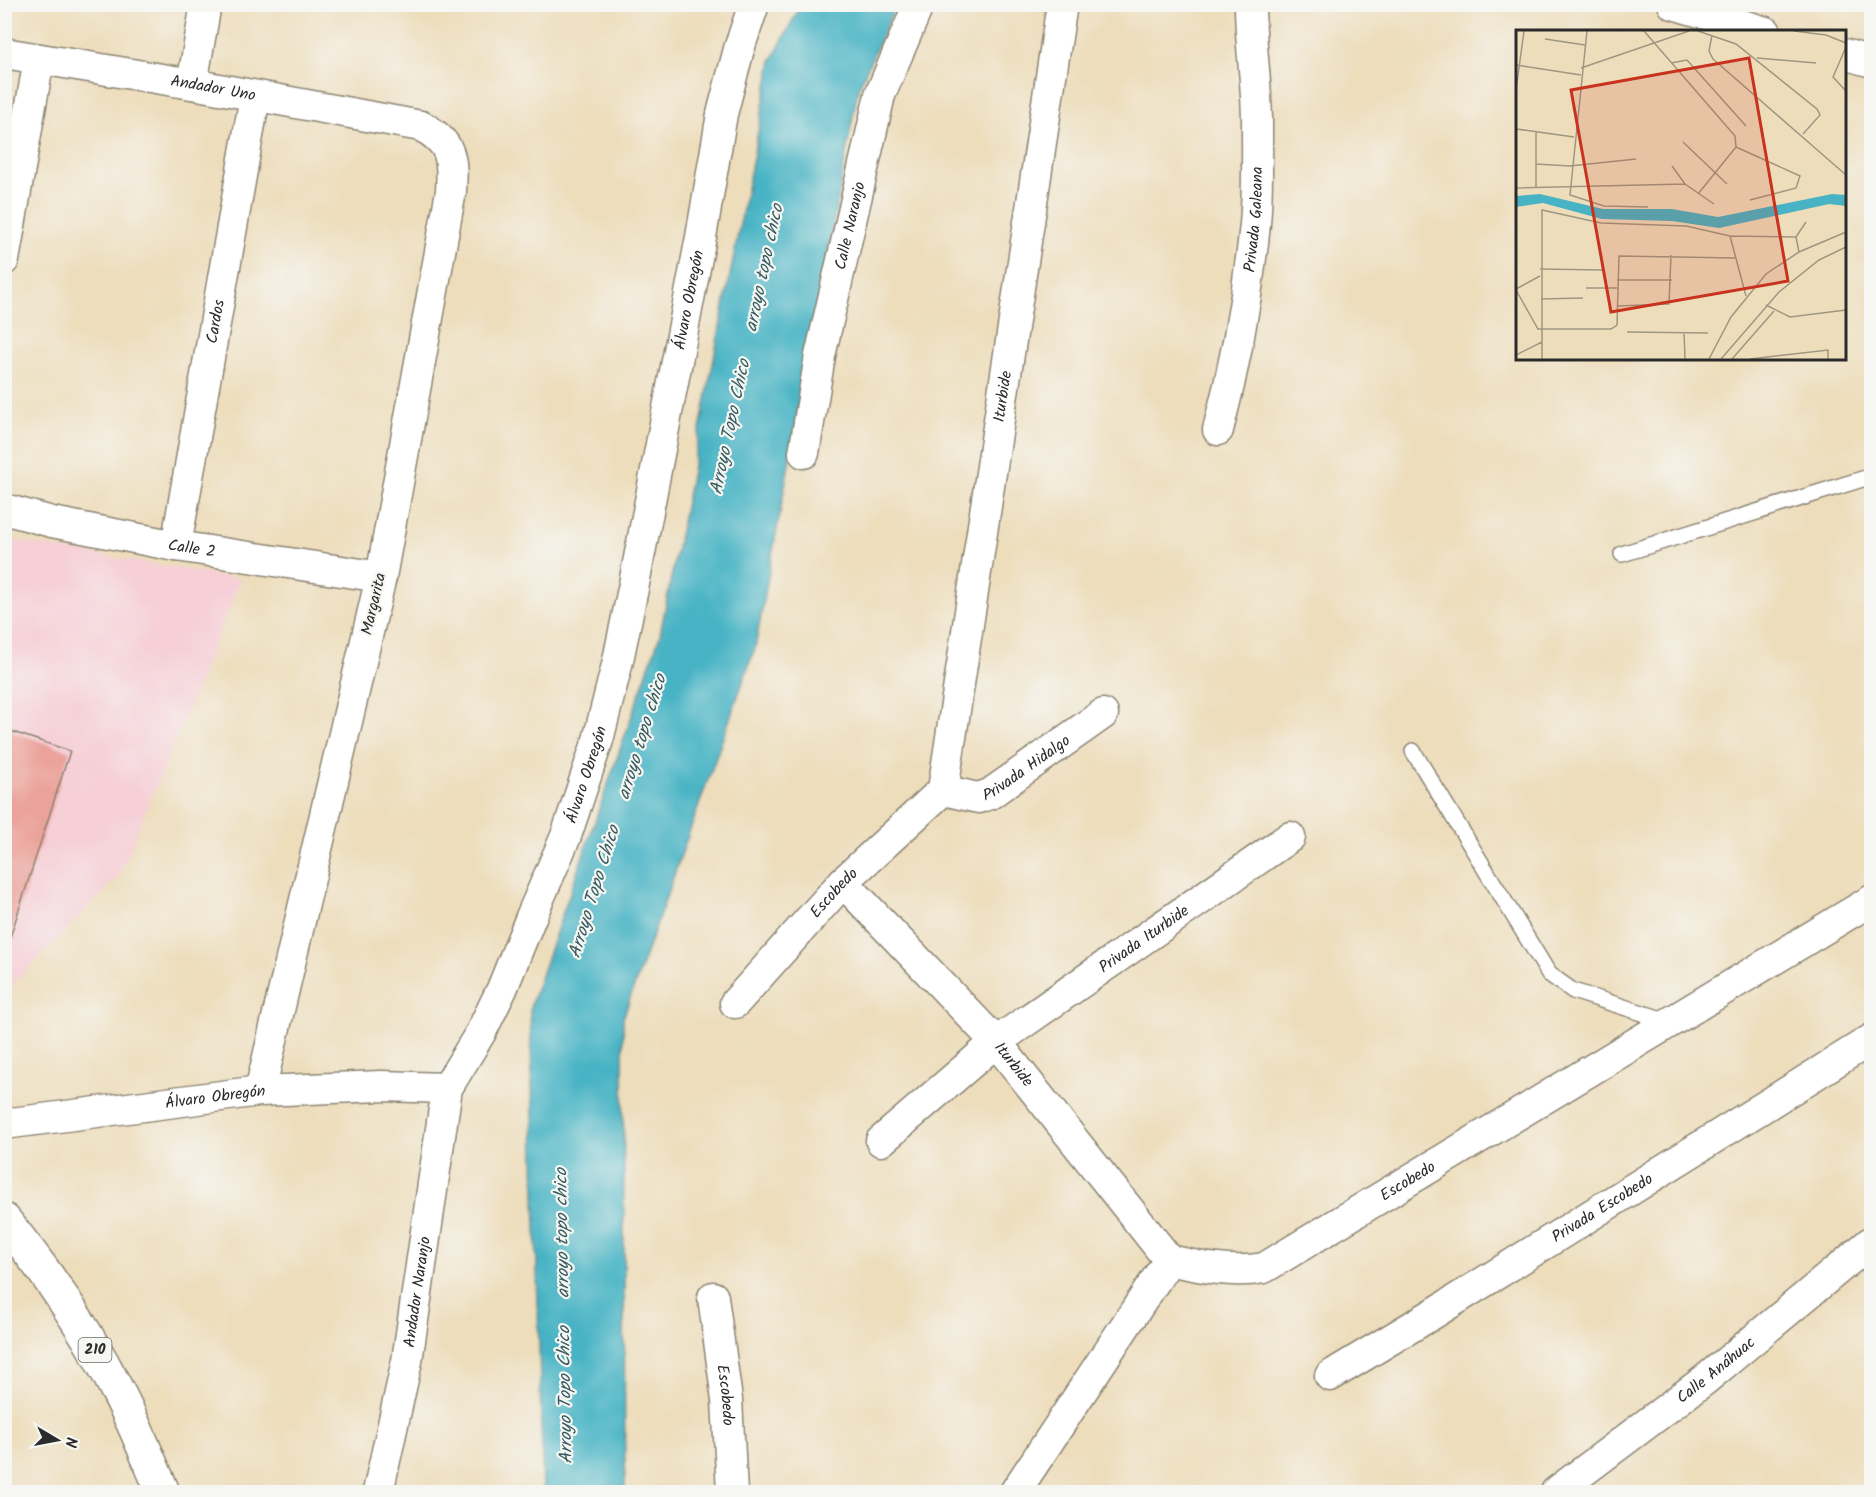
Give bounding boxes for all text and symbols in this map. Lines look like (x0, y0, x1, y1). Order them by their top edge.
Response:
inset map (1516, 30, 1846, 360)
street label: Andador Uno (169, 68, 258, 108)
street label: Privada Galeana (1237, 166, 1270, 274)
street label: Calle Naranjo (828, 179, 872, 272)
water label: arroyo topo chico (737, 200, 793, 334)
street label: Álvaro Obregón (667, 248, 711, 352)
street label: Cardos (199, 297, 232, 345)
water label: Arroyo Topo Chico (703, 355, 760, 497)
street label: Iturbide (986, 369, 1019, 424)
street label: Calle 2 (166, 532, 217, 564)
street label: Margarita (355, 570, 393, 638)
water label: arroyo topo chico (610, 669, 676, 803)
street label: Álvaro Obregón (559, 723, 614, 826)
street label: Privada Hidalgo (979, 728, 1075, 808)
water label: Arroyo Topo Chico (561, 820, 630, 962)
street label: Escobedo (804, 862, 864, 924)
street label: Privada Iturbide (1093, 898, 1194, 979)
street label: Iturbide (988, 1036, 1040, 1092)
street label: Álvaro Obregón (164, 1078, 266, 1116)
street label: Escobedo (1375, 1154, 1440, 1208)
water label: arroyo topo chico (547, 1166, 579, 1298)
street label: Privada Escobedo (1547, 1167, 1658, 1249)
street label: Andador Naranjo (397, 1235, 438, 1349)
water label: Arroyo Topo Chico (550, 1324, 582, 1464)
street label: Calle Anáhuac (1671, 1330, 1761, 1410)
road number: 210 (78, 1338, 112, 1362)
street label: Escobedo (710, 1363, 741, 1426)
north arrow (27, 1410, 87, 1470)
text: N (57, 1435, 83, 1449)

